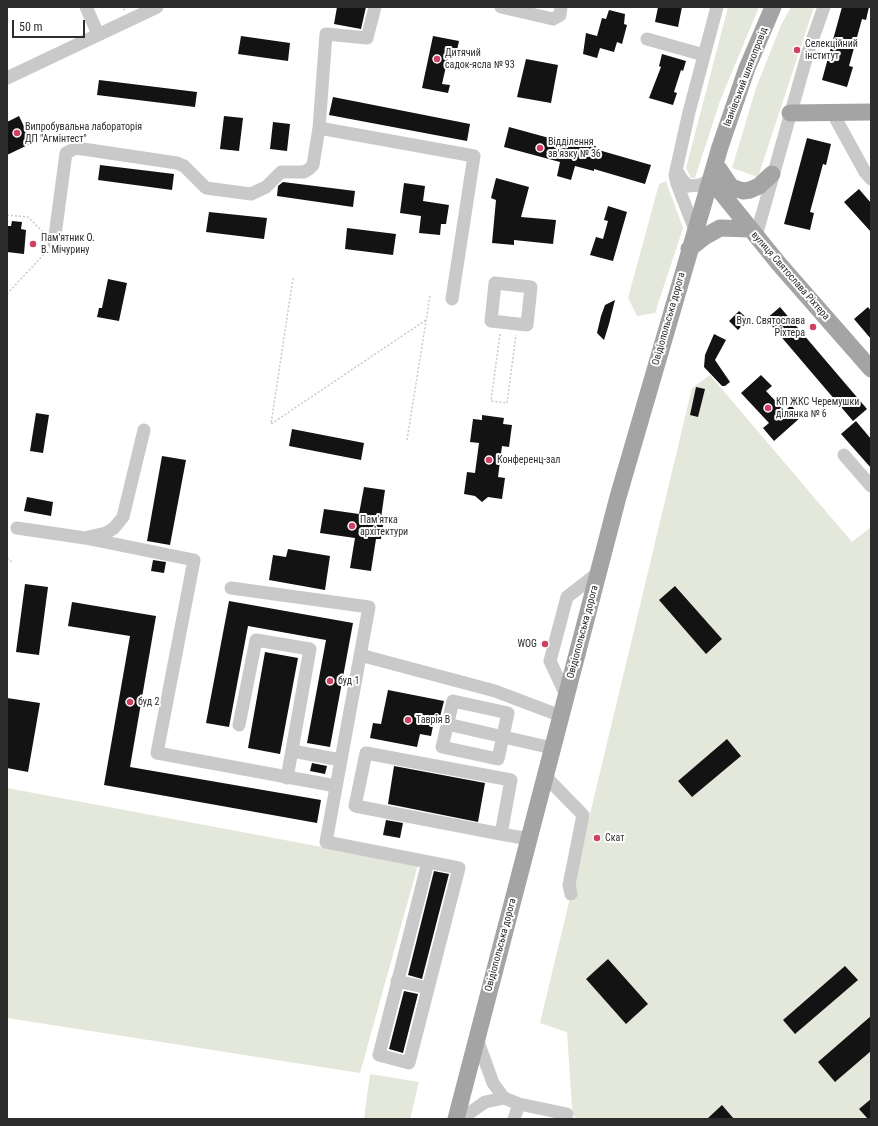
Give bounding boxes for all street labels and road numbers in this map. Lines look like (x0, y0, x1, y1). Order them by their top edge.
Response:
street label: Іванівський шляхопровід (722, 26, 770, 128)
street label: вулиця Святослава Ріхтера (748, 229, 832, 323)
street label: Овідіопольська дорога (650, 271, 688, 367)
street label: Овідіопольська дорога (565, 584, 601, 680)
street label: Овідіопольська дорога (483, 897, 519, 993)

